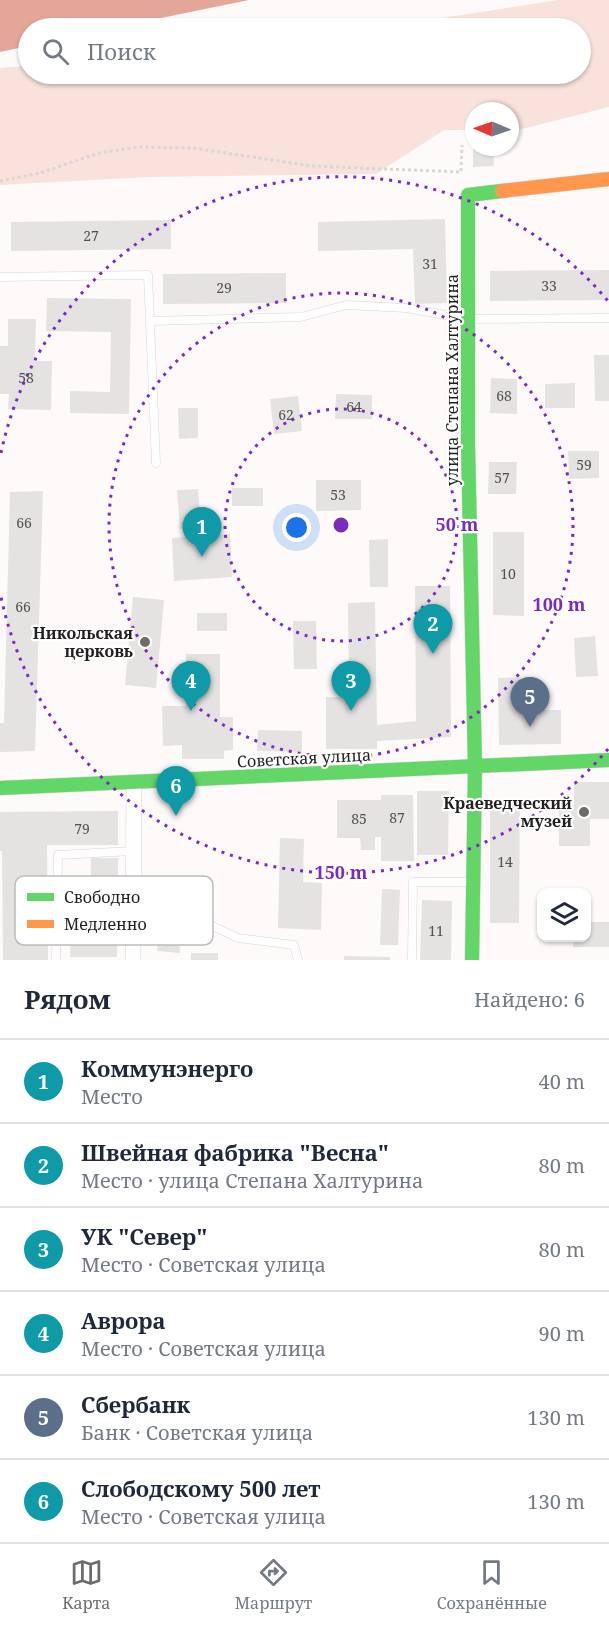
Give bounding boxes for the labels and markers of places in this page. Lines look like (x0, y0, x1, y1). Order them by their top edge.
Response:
pin: 1 (182, 508, 222, 557)
centre of rings (331, 515, 351, 535)
pin: 2 (414, 604, 452, 654)
place label: Никольская церковь (33, 622, 133, 662)
marker: Никольская церковь (138, 635, 152, 649)
pin: 4 (172, 662, 210, 711)
pin: 3 (332, 662, 370, 711)
pin: 5 (510, 678, 550, 727)
pin: 6 (156, 766, 195, 816)
place label: Краеведческий музей (443, 792, 572, 832)
marker: Краеведческий музей (577, 805, 591, 819)

